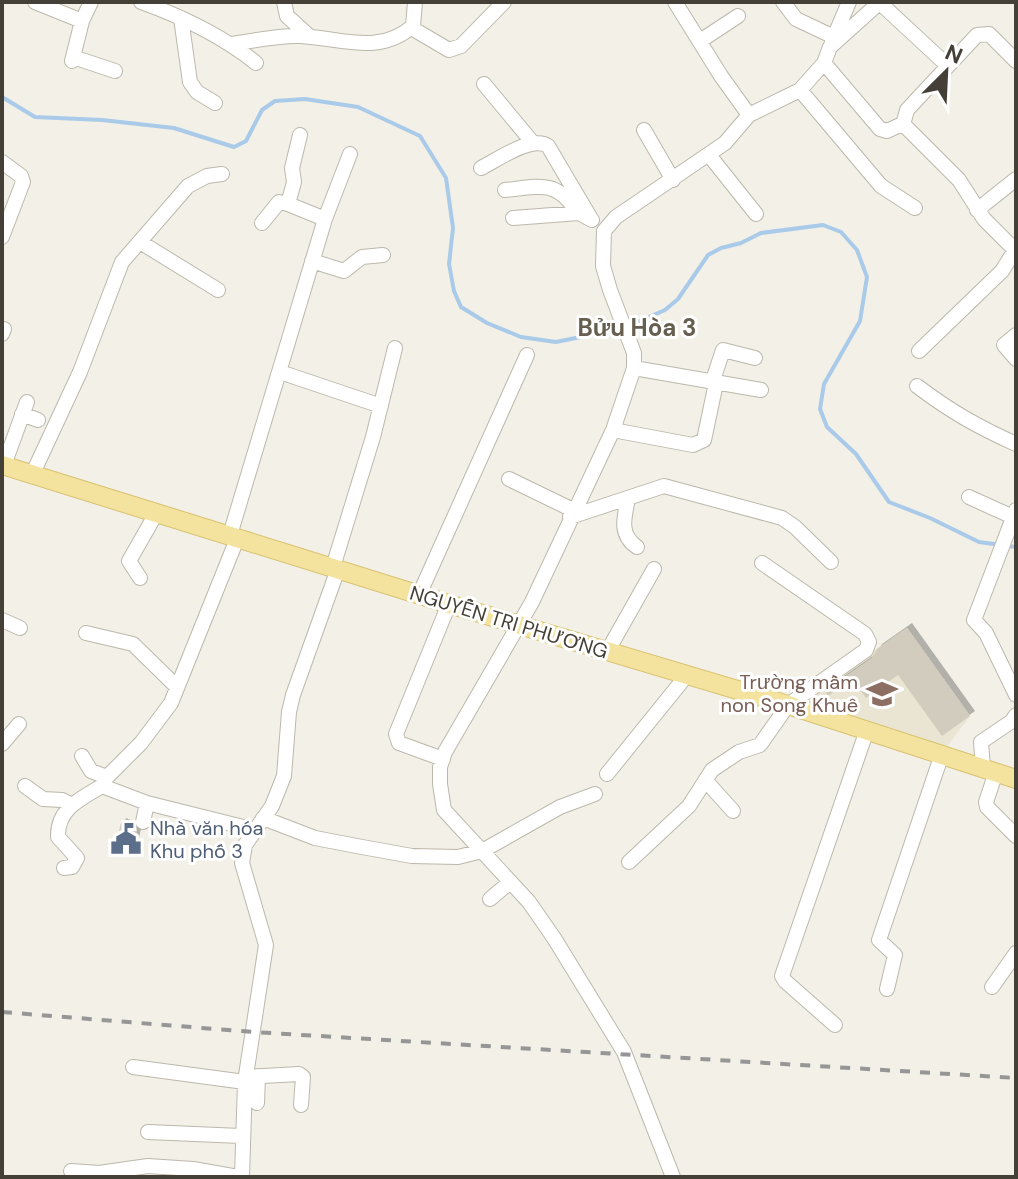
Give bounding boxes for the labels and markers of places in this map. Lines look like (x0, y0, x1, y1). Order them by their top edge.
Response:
place label: Trường mầm non Song Khuê (720, 669, 858, 718)
school or university icon: Trường mầm non Song Khuê (865, 677, 899, 711)
place label: Nhà văn hóa Khu phố 3 (150, 815, 263, 864)
public building icon: Nhà văn hóa Khu phố 3 (109, 822, 143, 856)

